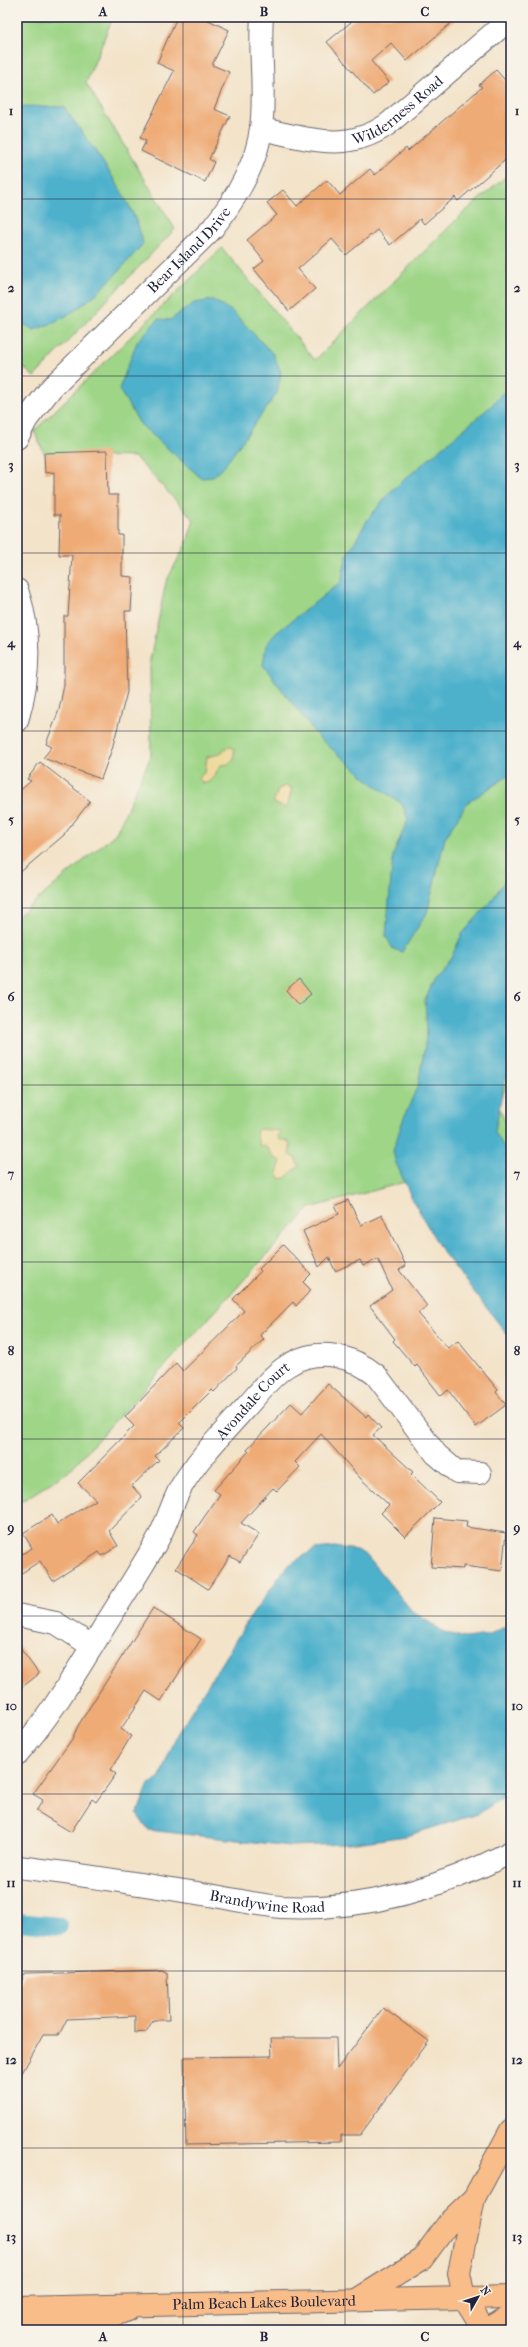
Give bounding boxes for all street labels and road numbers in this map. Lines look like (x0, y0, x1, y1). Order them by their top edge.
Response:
street label: Wilderness Road (349, 71, 447, 149)
street label: Bear Island Drive (143, 203, 235, 297)
street label: Avondale Court (211, 1357, 294, 1444)
street label: Brandywine Road (208, 1886, 326, 1917)
street label: Palm Beach Lakes Boulevard (172, 2291, 357, 2314)

